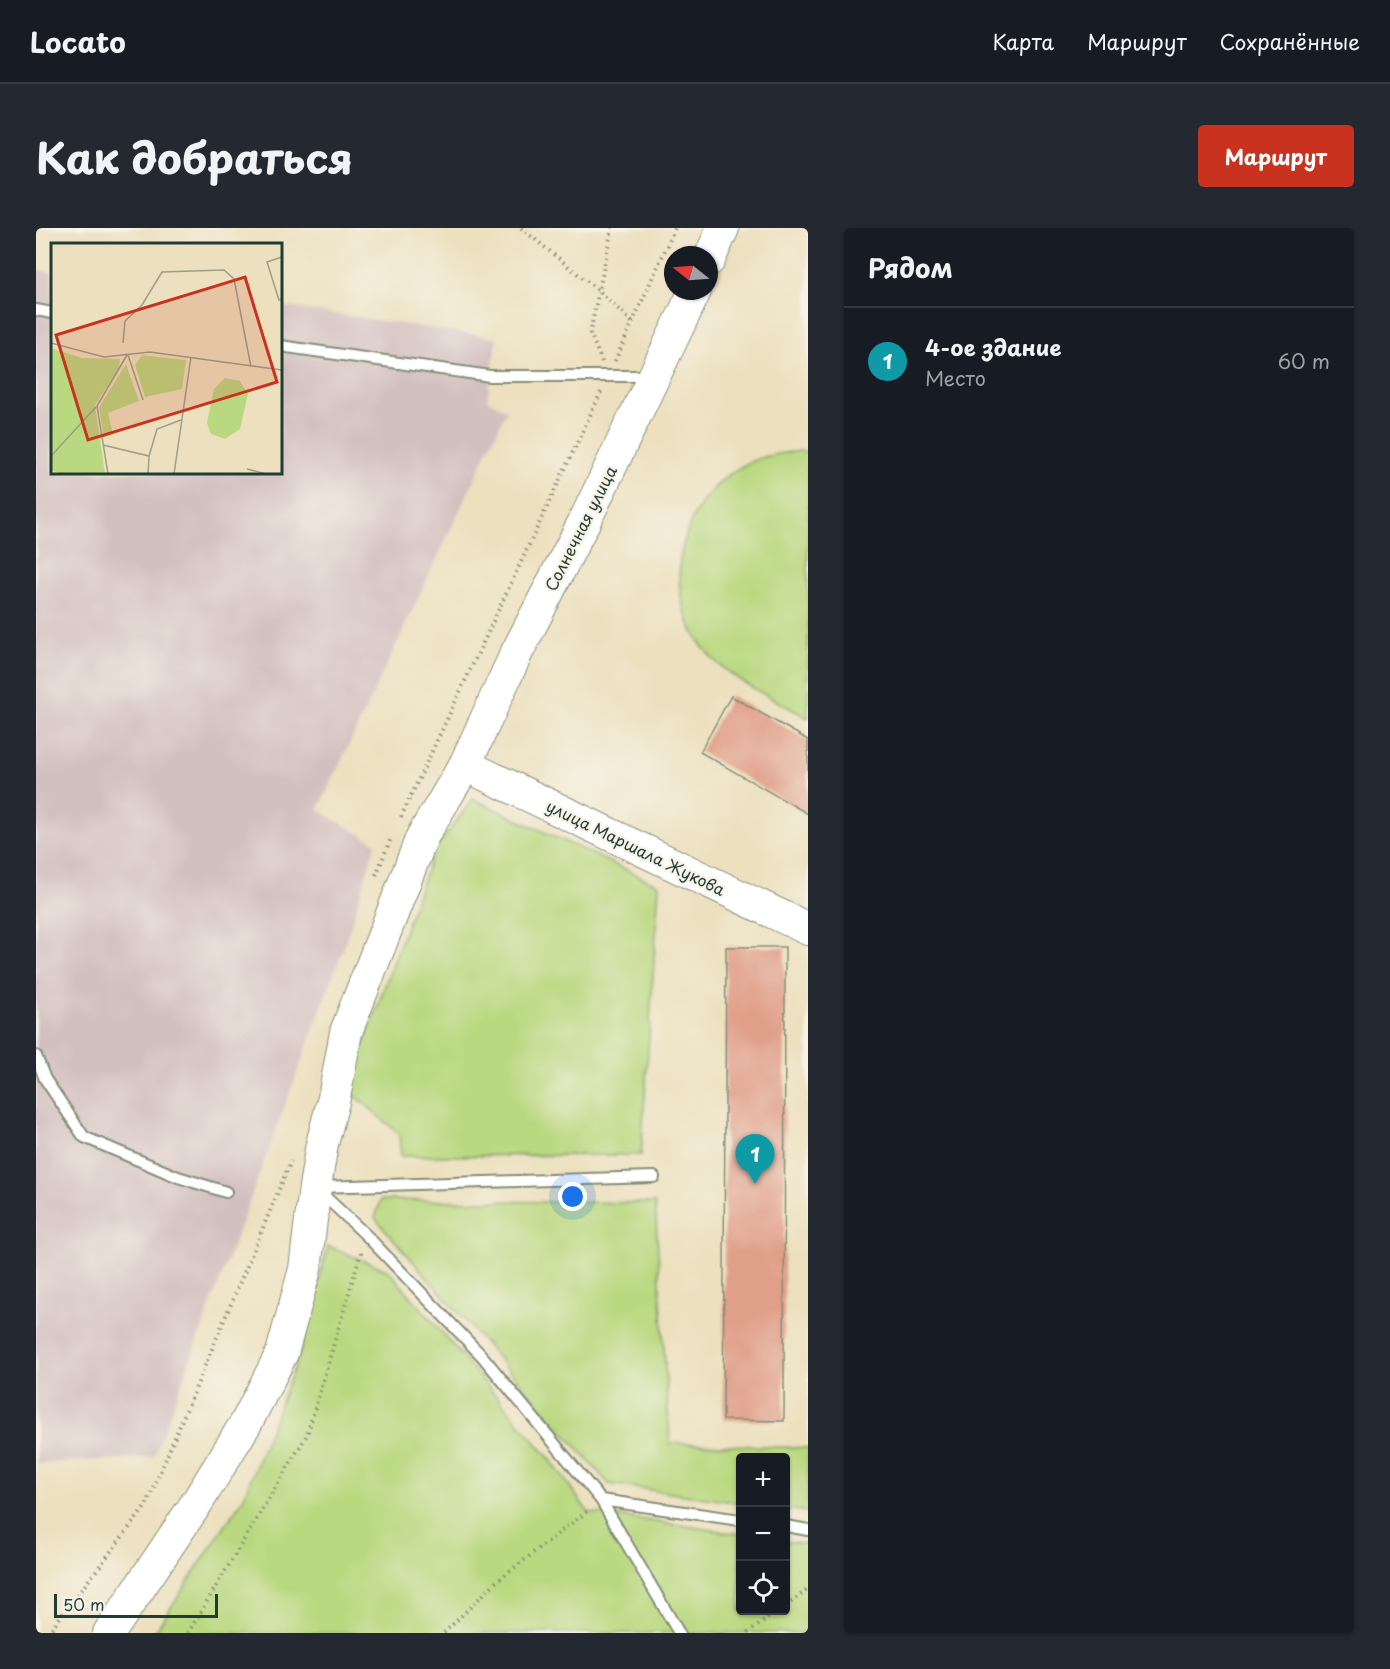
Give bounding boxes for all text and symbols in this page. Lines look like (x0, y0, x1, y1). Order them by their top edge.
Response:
text: Locato (30, 20, 126, 63)
text: Карта (993, 25, 1054, 57)
text: Маршрут (1087, 25, 1187, 57)
text: Сохранённые (1220, 25, 1360, 57)
text: Как добраться (36, 125, 353, 188)
button: Маршрут (1198, 125, 1354, 187)
inset map (51, 243, 282, 474)
north arrow (664, 246, 718, 300)
text: Рядом (868, 248, 953, 287)
text: 4-ое здание (925, 330, 1061, 363)
text: 1 (883, 346, 892, 376)
text: 60 m (1278, 346, 1330, 376)
text: Место (925, 363, 986, 393)
street label: Солнечная улица (538, 461, 622, 595)
street label: улица Маршала Жукова (543, 793, 730, 901)
pin: 1 (736, 1134, 774, 1184)
your location (558, 1182, 587, 1211)
map controls (736, 1453, 790, 1615)
button: + (736, 1453, 790, 1507)
button: − (736, 1507, 790, 1561)
button: locate (736, 1561, 790, 1615)
scale bar (54, 1591, 218, 1618)
text: 50 m (63, 1592, 104, 1616)

